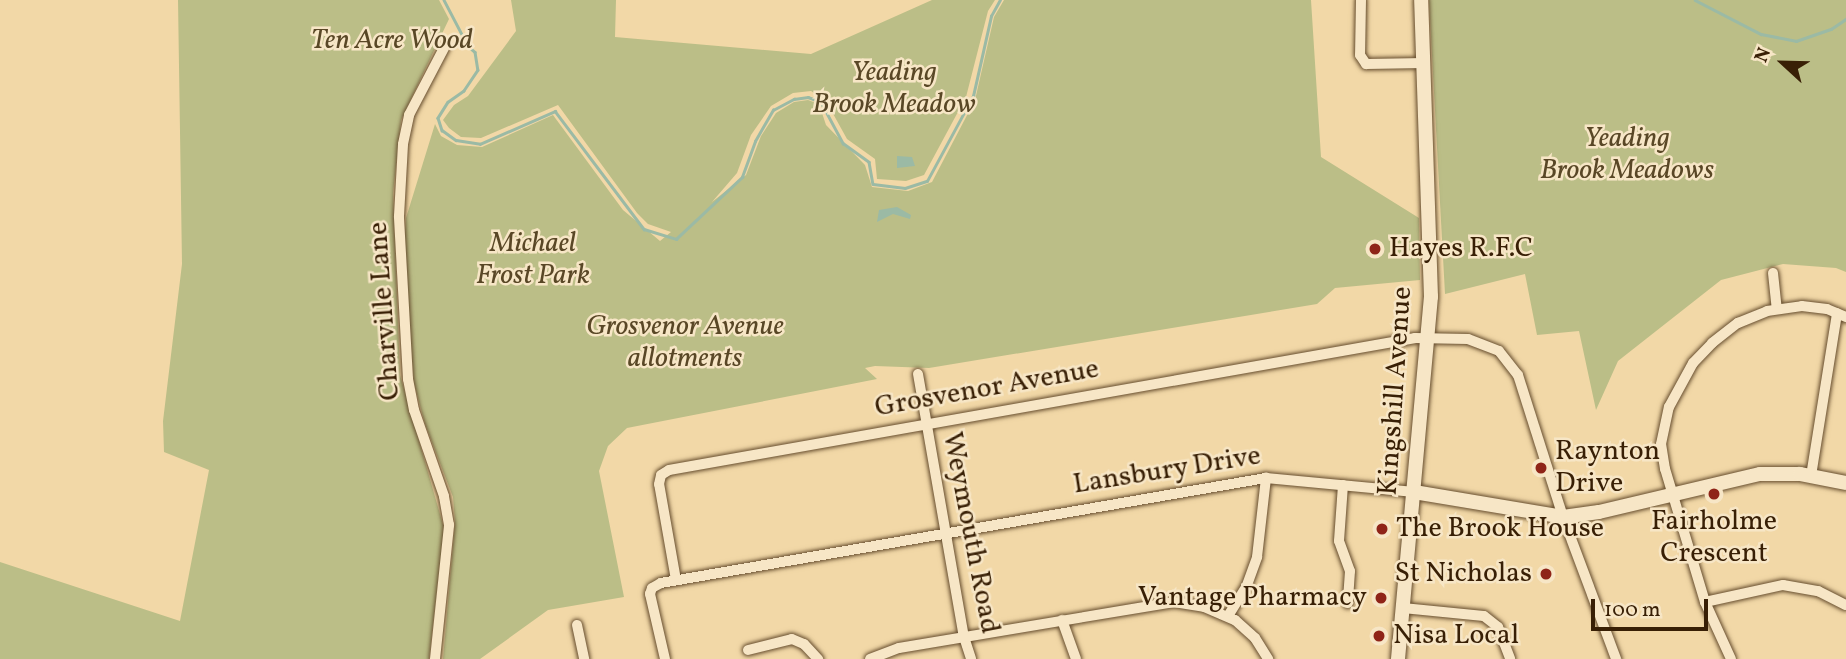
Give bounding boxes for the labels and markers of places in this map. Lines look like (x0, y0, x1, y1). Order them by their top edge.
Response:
place label: Hayes R.F.C (1389, 232, 1533, 266)
marker: Hayes R.F.C (1367, 241, 1383, 257)
place label: Raynton Drive (1555, 435, 1660, 501)
marker: Raynton Drive (1533, 460, 1549, 476)
marker: Fairholme Crescent (1706, 486, 1722, 502)
place label: Fairholme Crescent (1651, 505, 1777, 571)
place label: The Brook House (1396, 512, 1604, 546)
marker: The Brook House (1374, 521, 1390, 537)
place label: St Nicholas (1394, 557, 1532, 591)
marker: St Nicholas (1538, 566, 1554, 582)
place label: Vantage Pharmacy (1138, 581, 1367, 615)
marker: Vantage Pharmacy (1373, 590, 1389, 606)
place label: Nisa Local (1393, 619, 1519, 653)
marker: Nisa Local (1371, 628, 1387, 644)

